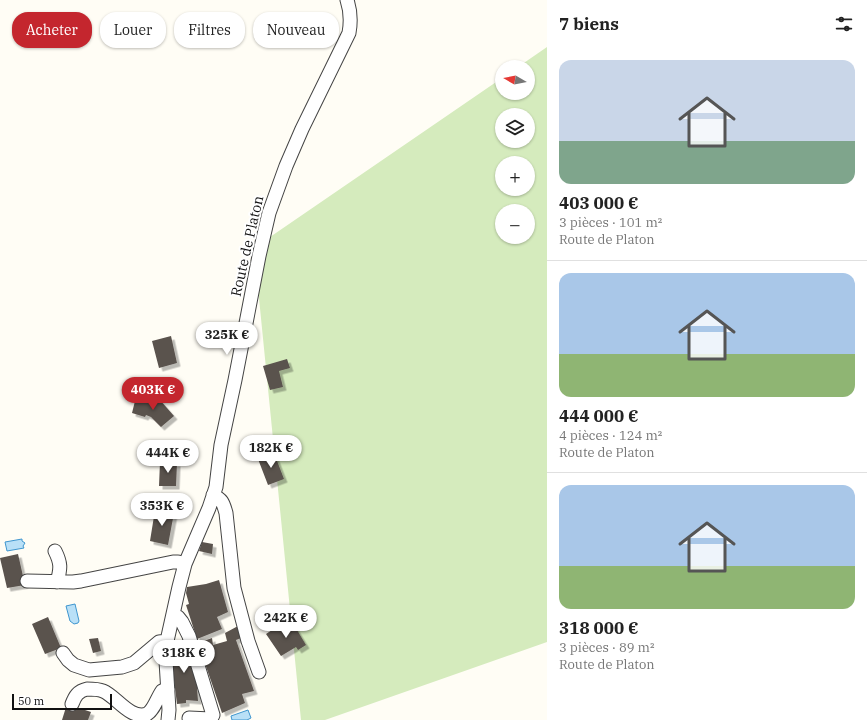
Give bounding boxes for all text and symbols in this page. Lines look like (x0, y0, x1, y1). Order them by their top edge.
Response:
chip: Acheter (12, 12, 92, 48)
chip: Louer (100, 12, 166, 48)
chip: Filtres (174, 12, 245, 48)
chip: Nouveau (253, 12, 339, 48)
text: 7 biens (559, 13, 619, 35)
icon: filters (833, 13, 855, 35)
north arrow (495, 60, 535, 100)
map controls (495, 60, 535, 244)
icon: home (671, 86, 743, 158)
button: layers (495, 108, 535, 148)
button: + (495, 156, 535, 196)
text: 403 000 € (559, 192, 639, 214)
street label: Route de Platon (227, 194, 267, 298)
button: − (495, 204, 535, 244)
text: 3 pièces · 101 m² (559, 214, 662, 231)
text: Route de Platon (559, 231, 655, 248)
icon: home (671, 299, 743, 371)
pin: 325K € (194, 322, 260, 356)
text: 325K € (205, 326, 249, 343)
pin: 403K € (120, 377, 186, 411)
text: 403K € (131, 381, 175, 398)
text: 444 000 € (559, 405, 639, 427)
text: 4 pièces · 124 m² (559, 427, 662, 444)
pin: 182K € (238, 435, 304, 469)
text: 182K € (249, 439, 293, 456)
pin: 444K € (135, 440, 201, 474)
text: 444K € (146, 444, 190, 461)
text: Route de Platon (559, 444, 655, 461)
pin: 353K € (129, 493, 195, 527)
text: 353K € (140, 497, 184, 514)
icon: home (671, 511, 743, 583)
pin: 242K € (253, 605, 319, 639)
text: 242K € (264, 609, 308, 626)
text: 318 000 € (559, 617, 639, 639)
text: 3 pièces · 89 m² (559, 639, 655, 656)
pin: 318K € (151, 640, 217, 674)
text: 318K € (162, 644, 206, 661)
text: Route de Platon (559, 656, 655, 673)
scale bar (12, 692, 112, 711)
text: 50 m (18, 694, 44, 708)

